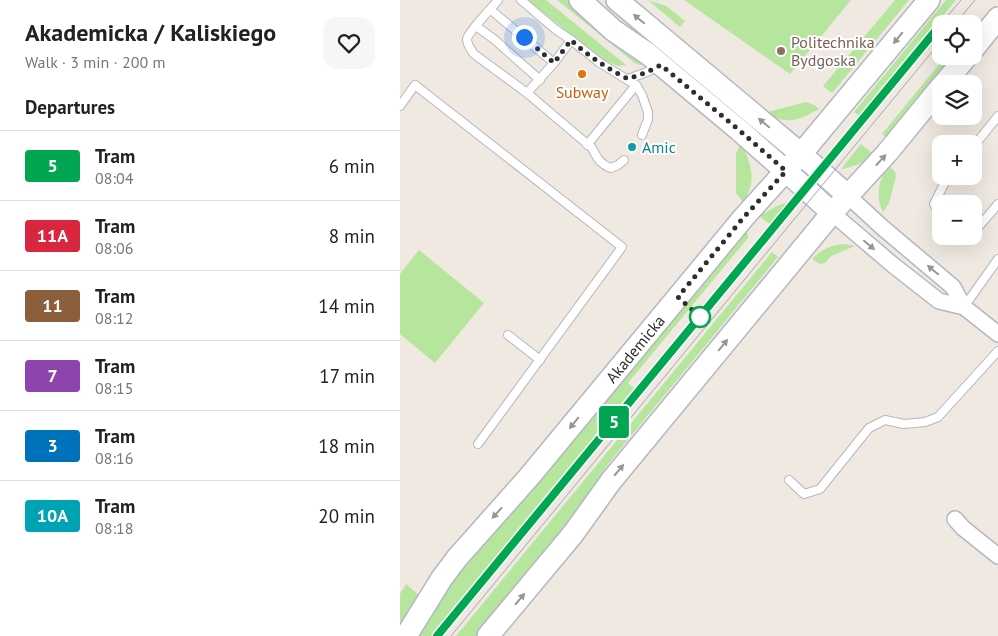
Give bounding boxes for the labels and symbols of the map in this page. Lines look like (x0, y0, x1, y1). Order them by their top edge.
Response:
one-way arrow (632, 13, 645, 24)
your location (512, 25, 537, 50)
one-way arrow (892, 31, 903, 44)
place label: Politechnika Bydgoska (791, 32, 875, 70)
marker: Politechnika Bydgoska (775, 45, 787, 57)
marker: Subway (576, 68, 588, 80)
place label: Subway (556, 82, 609, 102)
one-way arrow (757, 117, 770, 128)
place label: Amic (642, 137, 676, 157)
marker: Amic (626, 141, 638, 153)
one-way arrow (875, 154, 887, 166)
one-way arrow (862, 239, 875, 250)
one-way arrow (927, 265, 940, 276)
unlabelled marker (689, 306, 711, 328)
street label: Akademicka (601, 311, 669, 387)
one-way arrow (717, 339, 728, 352)
line badge: 5 (598, 406, 630, 438)
one-way arrow (569, 416, 580, 429)
one-way arrow (614, 464, 625, 477)
one-way arrow (491, 507, 502, 520)
one-way arrow (514, 592, 525, 605)

